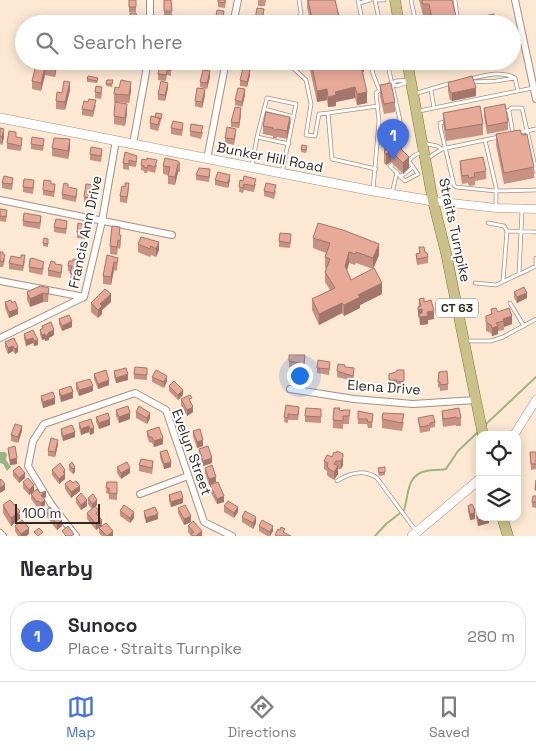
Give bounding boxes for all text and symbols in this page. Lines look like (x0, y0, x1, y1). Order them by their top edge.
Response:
search box (15, 15, 521, 70)
icon: search (33, 29, 61, 57)
text: Search here (73, 30, 183, 55)
pin: 1 (377, 119, 409, 160)
street label: Bunker Hill Road (215, 138, 325, 176)
street label: Francis Ann Drive (64, 174, 106, 290)
street label: Straits Turnpike (435, 176, 475, 284)
road number: CT 63 (436, 298, 478, 318)
your location (287, 363, 313, 389)
street label: Elena Drive (347, 375, 421, 399)
street label: Evelyn Street (168, 406, 216, 498)
map controls (476, 431, 521, 521)
button: locate (476, 431, 521, 476)
button: layers (476, 476, 521, 521)
scale bar (15, 501, 100, 524)
text: 100 m (22, 504, 61, 522)
text: Nearby (20, 555, 93, 582)
text: Sunoco (68, 613, 137, 638)
text: 1 (33, 626, 41, 647)
text: 280 m (467, 626, 515, 647)
text: Place · Straits Turnpike (68, 638, 242, 659)
tab: Map (66, 693, 95, 741)
tab: Directions (228, 693, 296, 741)
tab: Saved (429, 693, 470, 741)

